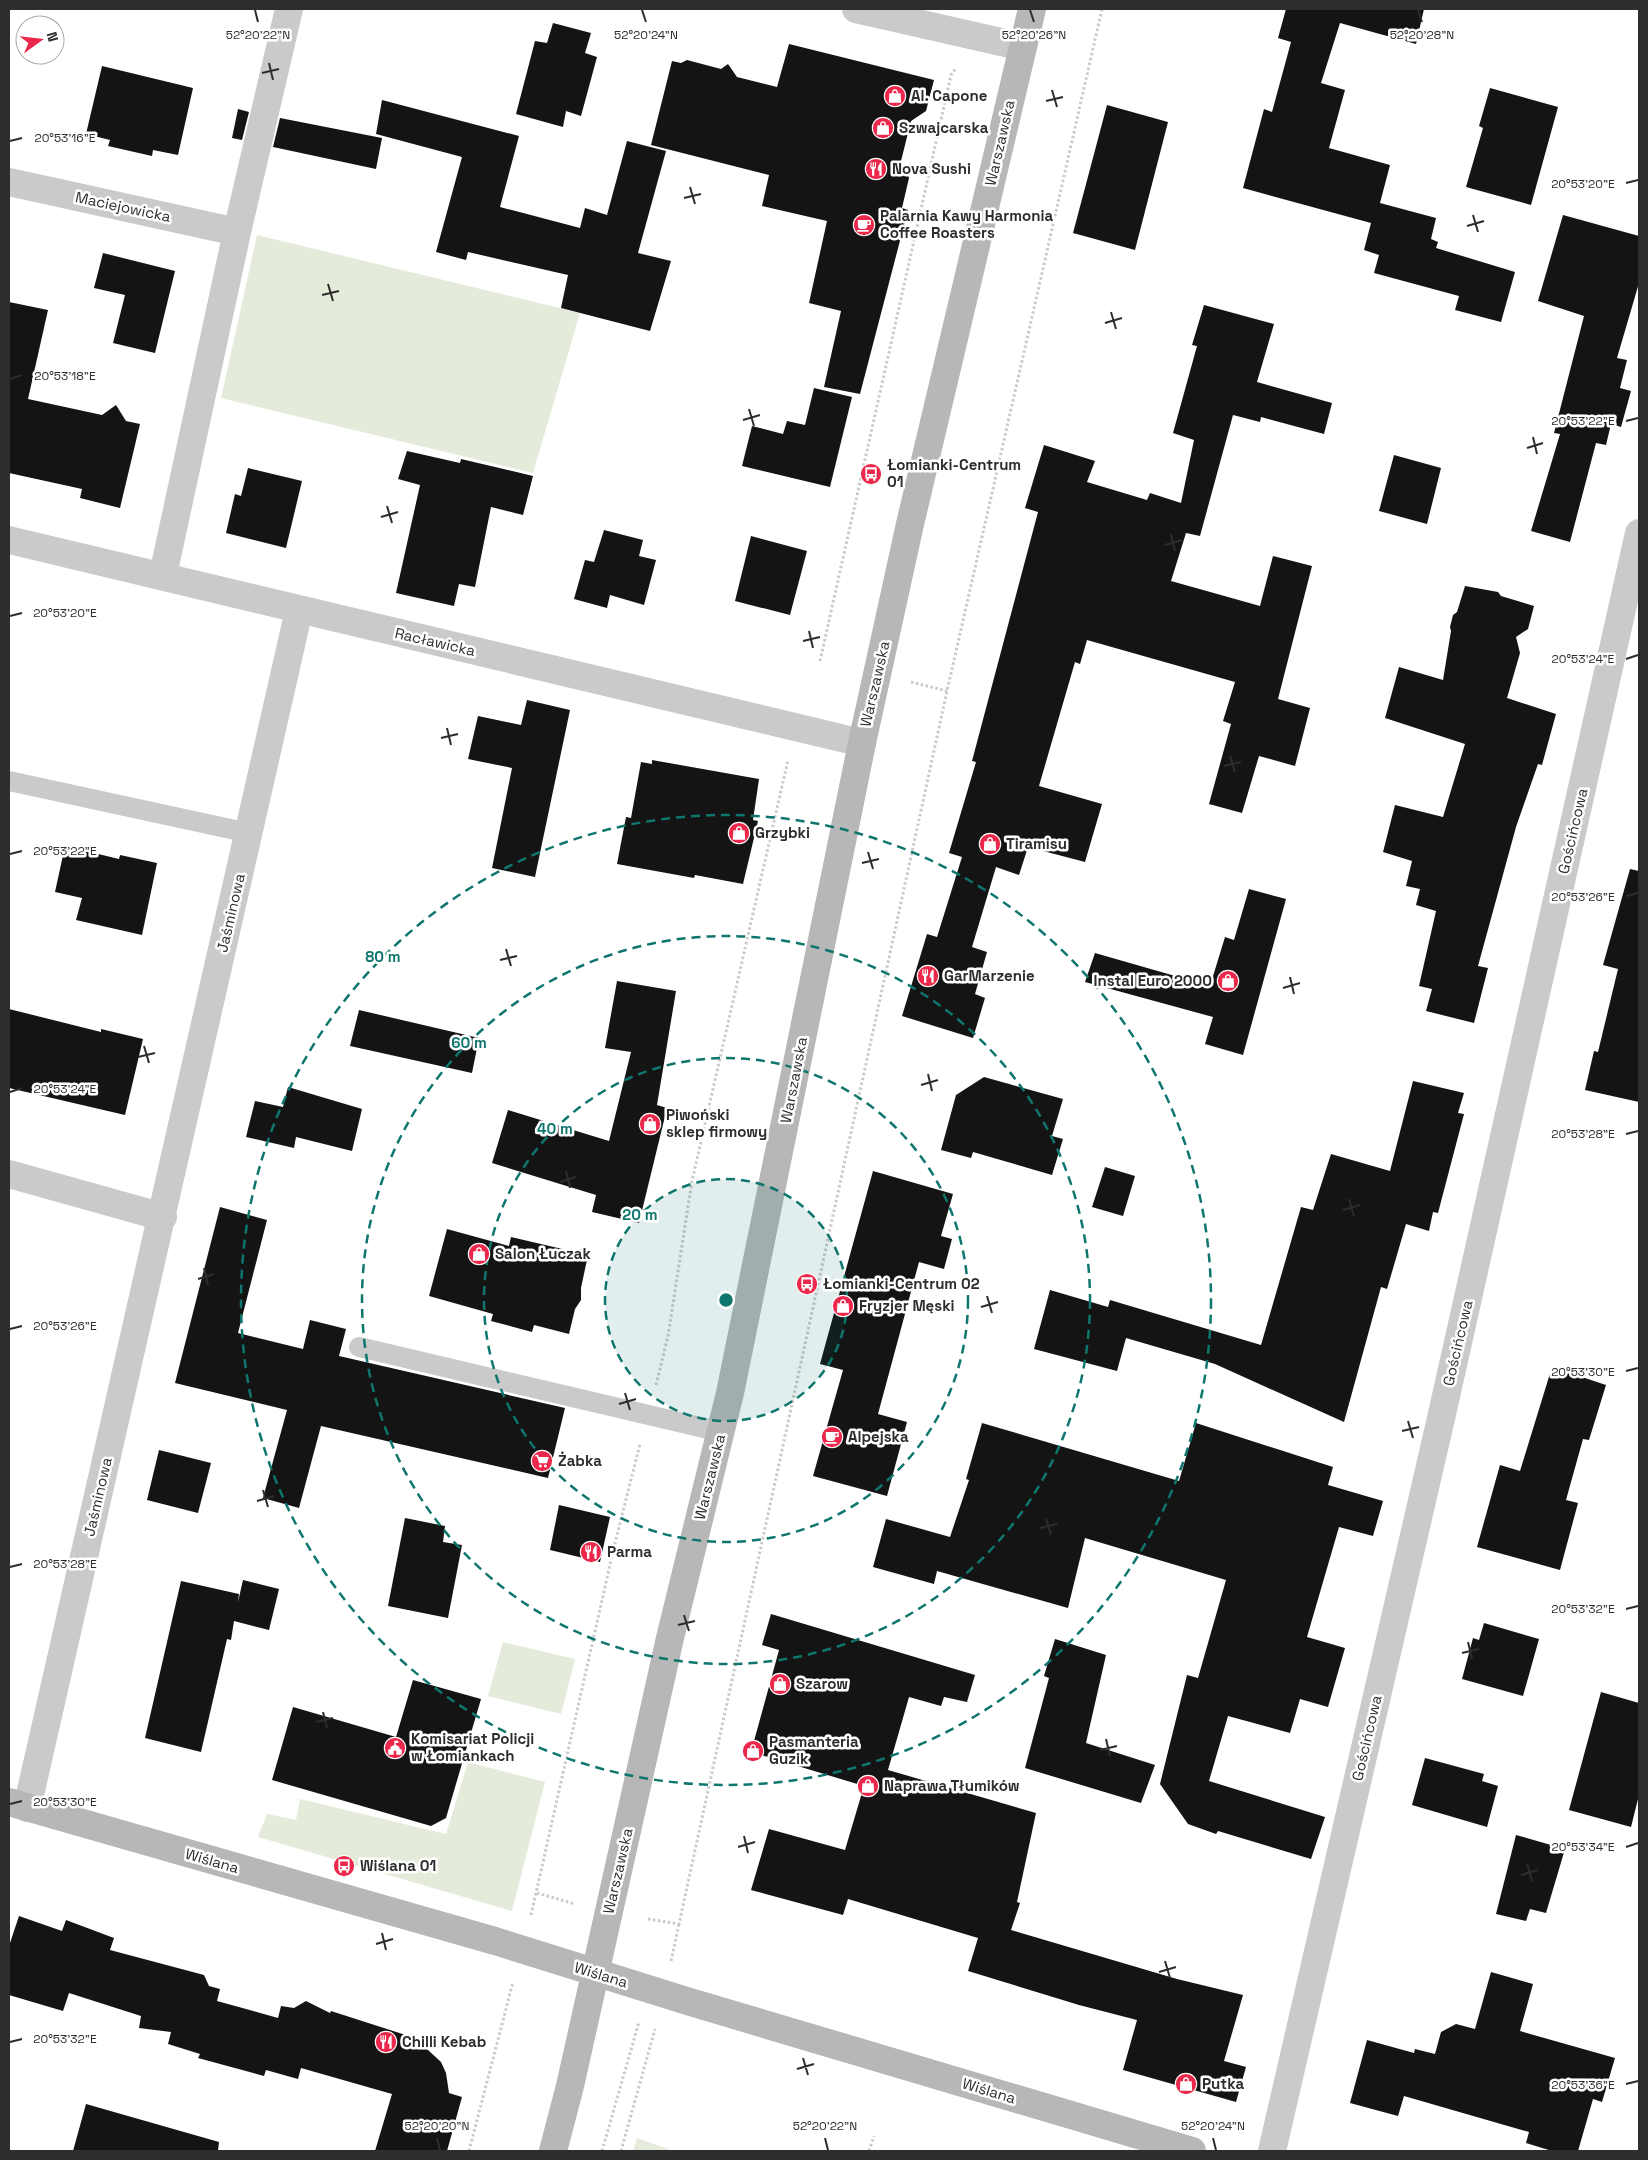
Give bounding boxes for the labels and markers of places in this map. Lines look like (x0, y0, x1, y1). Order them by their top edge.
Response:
shop icon: Al. Capone (883, 84, 907, 108)
place label: Al. Capone (911, 86, 988, 105)
shop icon: Szwajcarska (871, 116, 895, 140)
place label: Szwajcarska (899, 118, 989, 137)
restaurant icon: Nova Sushi (864, 157, 888, 181)
place label: Nova Sushi (892, 159, 971, 178)
place label: Palarnia Kawy Harmonia Coffee Roasters (880, 206, 1053, 242)
cafe icon: Palarnia Kawy Harmonia Coffee Roasters (852, 213, 876, 237)
place label: Łomianki-Centrum 01 (887, 455, 1021, 491)
bus stop icon: Łomianki-Centrum 01 (859, 462, 883, 486)
shop icon: Grzybki (727, 821, 751, 845)
place label: Grzybki (755, 823, 810, 842)
shop icon: Tiramisu (978, 832, 1002, 856)
place label: Tiramisu (1006, 834, 1067, 853)
restaurant icon: GarMarzenie (916, 964, 940, 988)
place label: GarMarzenie (944, 966, 1035, 985)
shop icon: Instal Euro 2000 (1216, 969, 1240, 993)
place label: Instal Euro 2000 (1093, 971, 1212, 990)
place label: Piwoński sklep firmowy (666, 1105, 767, 1141)
shop icon: Piwoński sklep firmowy (638, 1112, 662, 1136)
shop icon: Salon Łuczak (467, 1242, 491, 1266)
place label: Salon Łuczak (495, 1244, 592, 1263)
bus stop icon: Łomianki-Centrum 02 (795, 1272, 819, 1296)
place label: Łomianki-Centrum 02 (823, 1274, 980, 1293)
centre of rings (717, 1291, 735, 1309)
shop icon: Fryzjer Męski (831, 1294, 855, 1318)
place label: Fryzjer Męski (859, 1296, 955, 1315)
cafe icon: Alpejska (820, 1425, 844, 1449)
place label: Alpejska (848, 1427, 909, 1446)
supermarket icon: Żabka (530, 1449, 554, 1473)
place label: Żabka (558, 1451, 602, 1470)
restaurant icon: Parma (579, 1540, 603, 1564)
place label: Parma (607, 1542, 652, 1561)
shop icon: Szarow (768, 1672, 792, 1696)
place label: Szarow (796, 1674, 848, 1693)
place label: Komisariat Policji w Łomiankach (411, 1729, 534, 1765)
place label: Pasmanteria Guzik (769, 1732, 859, 1768)
public building icon: Komisariat Policji w Łomiankach (383, 1736, 407, 1760)
shop icon: Pasmanteria Guzik (741, 1739, 765, 1763)
shop icon: Naprawa Tłumików (856, 1774, 880, 1798)
place label: Naprawa Tłumików (884, 1776, 1020, 1795)
bus stop icon: Wiślana 01 (332, 1854, 356, 1878)
place label: Wiślana 01 (360, 1856, 436, 1875)
restaurant icon: Chilli Kebab (374, 2030, 398, 2054)
place label: Chilli Kebab (402, 2032, 486, 2051)
shop icon: Putka (1174, 2072, 1198, 2096)
place label: Putka (1202, 2074, 1244, 2093)

